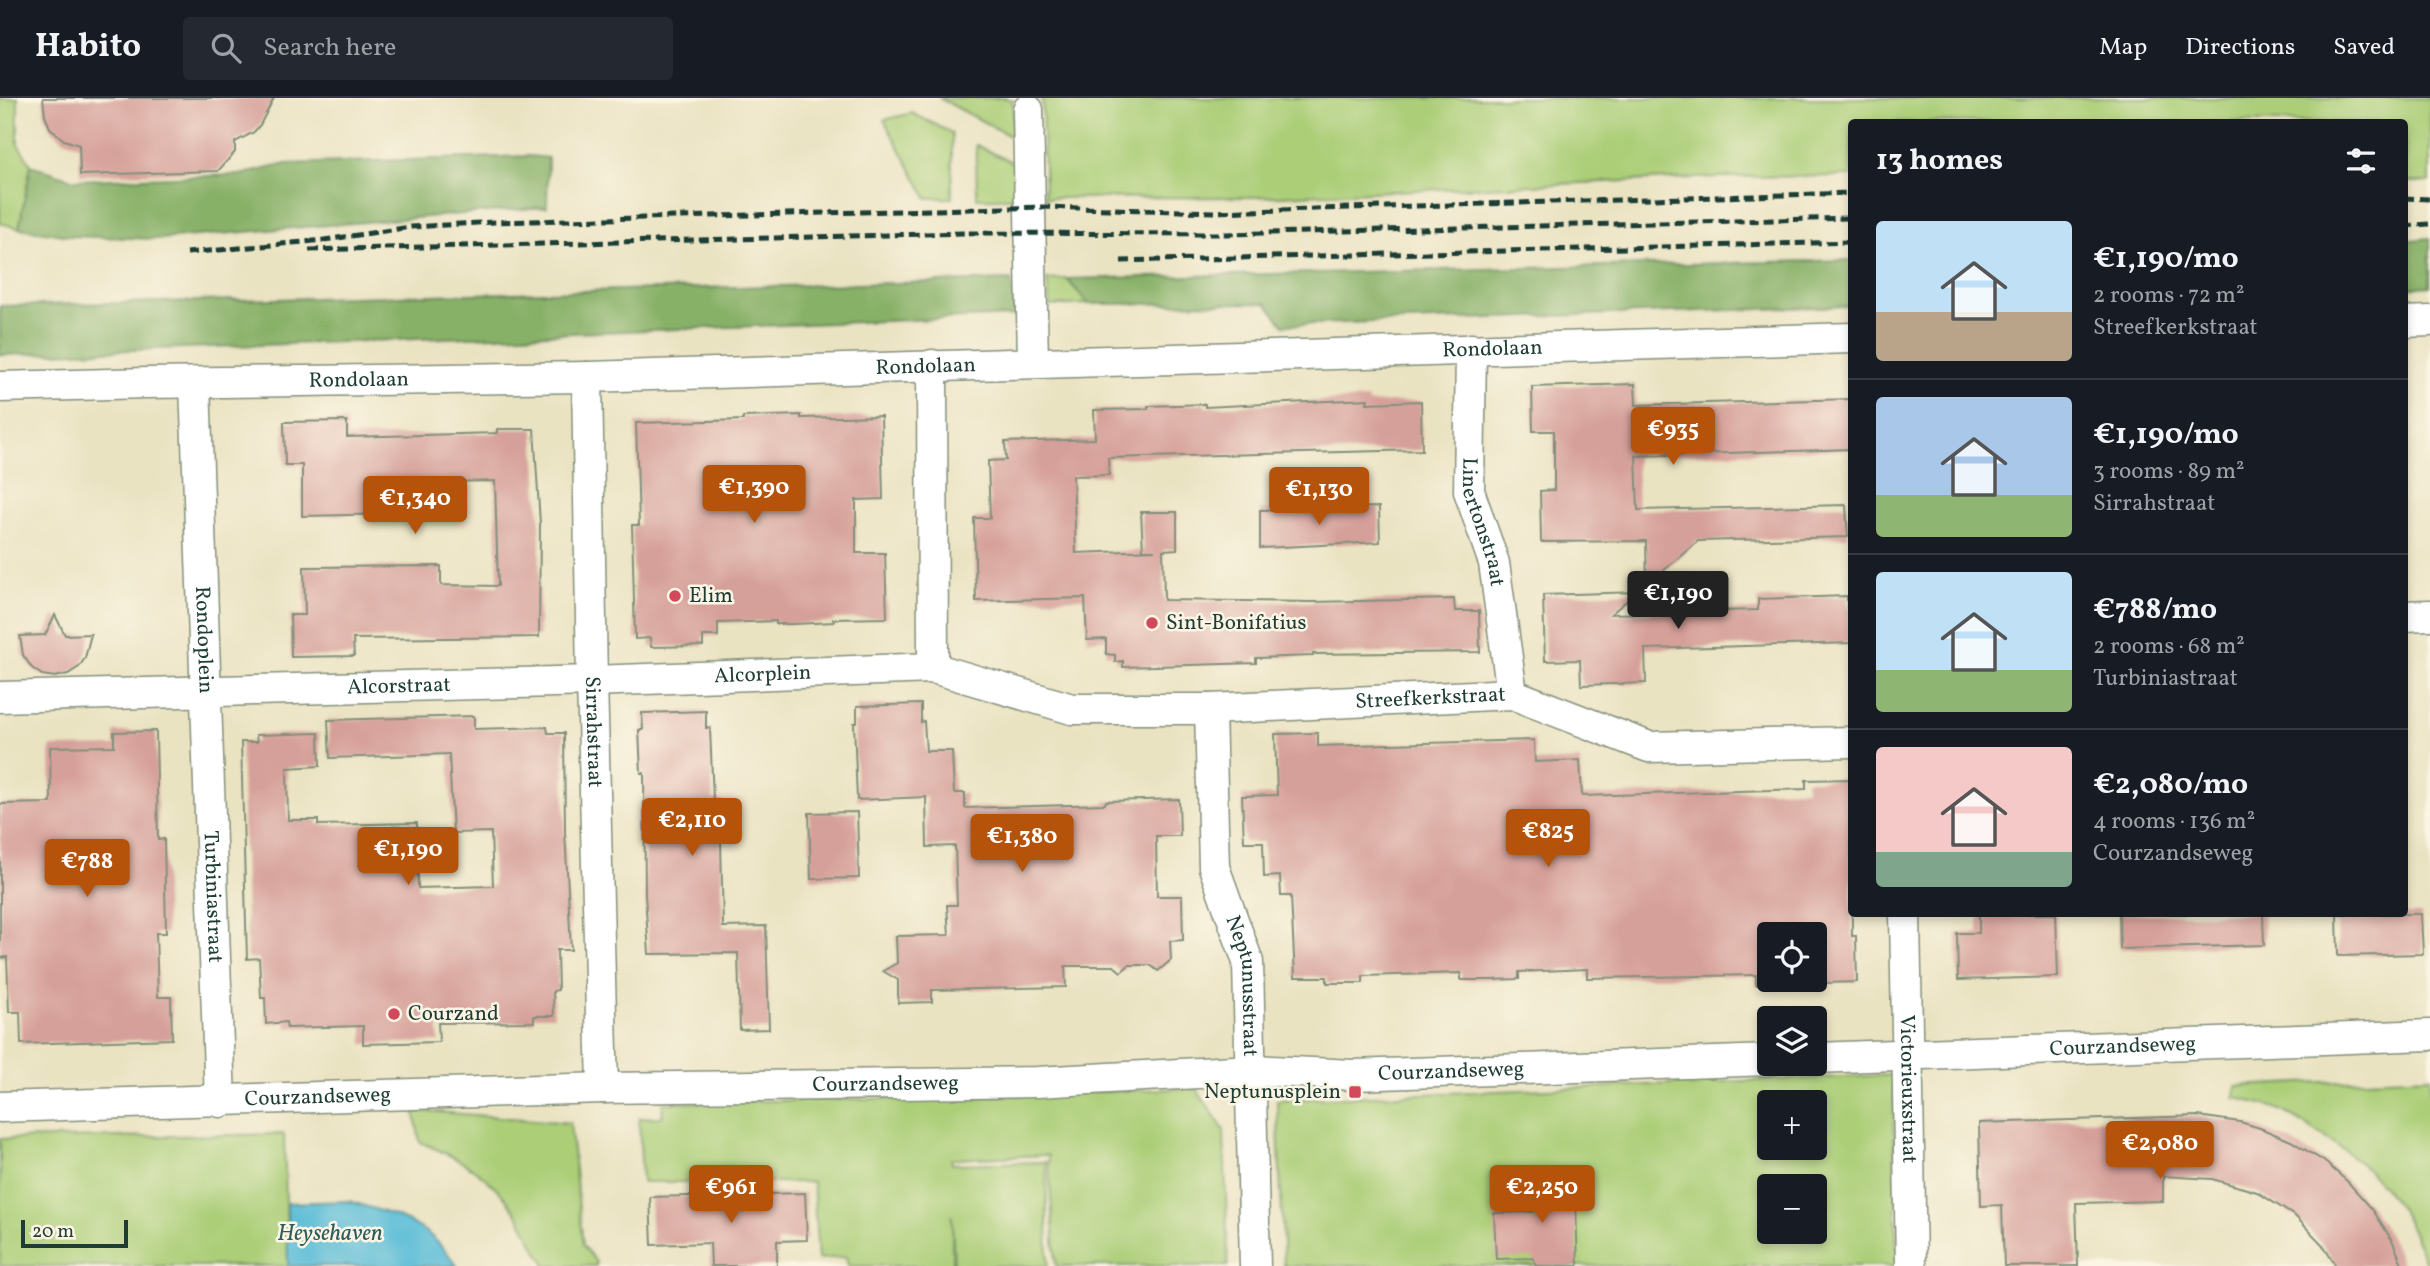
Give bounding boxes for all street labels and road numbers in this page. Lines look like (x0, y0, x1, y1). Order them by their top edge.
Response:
street label: Rondolaan (1442, 333, 1543, 365)
street label: Rondolaan (875, 351, 976, 383)
street label: Rondolaan (309, 365, 409, 395)
street label: Linertonstraat (1454, 457, 1512, 588)
street label: Rondoplein (188, 586, 220, 694)
street label: Alcorplein (713, 658, 812, 691)
street label: Alcorstraat (347, 670, 451, 702)
street label: Sirrahstraat (577, 676, 609, 788)
street label: Streefkerkstraat (1354, 680, 1506, 716)
street label: Turbiniastraat (196, 830, 230, 963)
street label: Neptunusstraat (1218, 911, 1265, 1057)
street label: Victorieuxstraat (1892, 1014, 1924, 1163)
street label: Courzandseweg (2049, 1029, 2197, 1064)
street label: Courzandseweg (1377, 1054, 1525, 1089)
street label: Courzandseweg (812, 1069, 959, 1100)
street label: Courzandseweg (244, 1080, 392, 1114)

